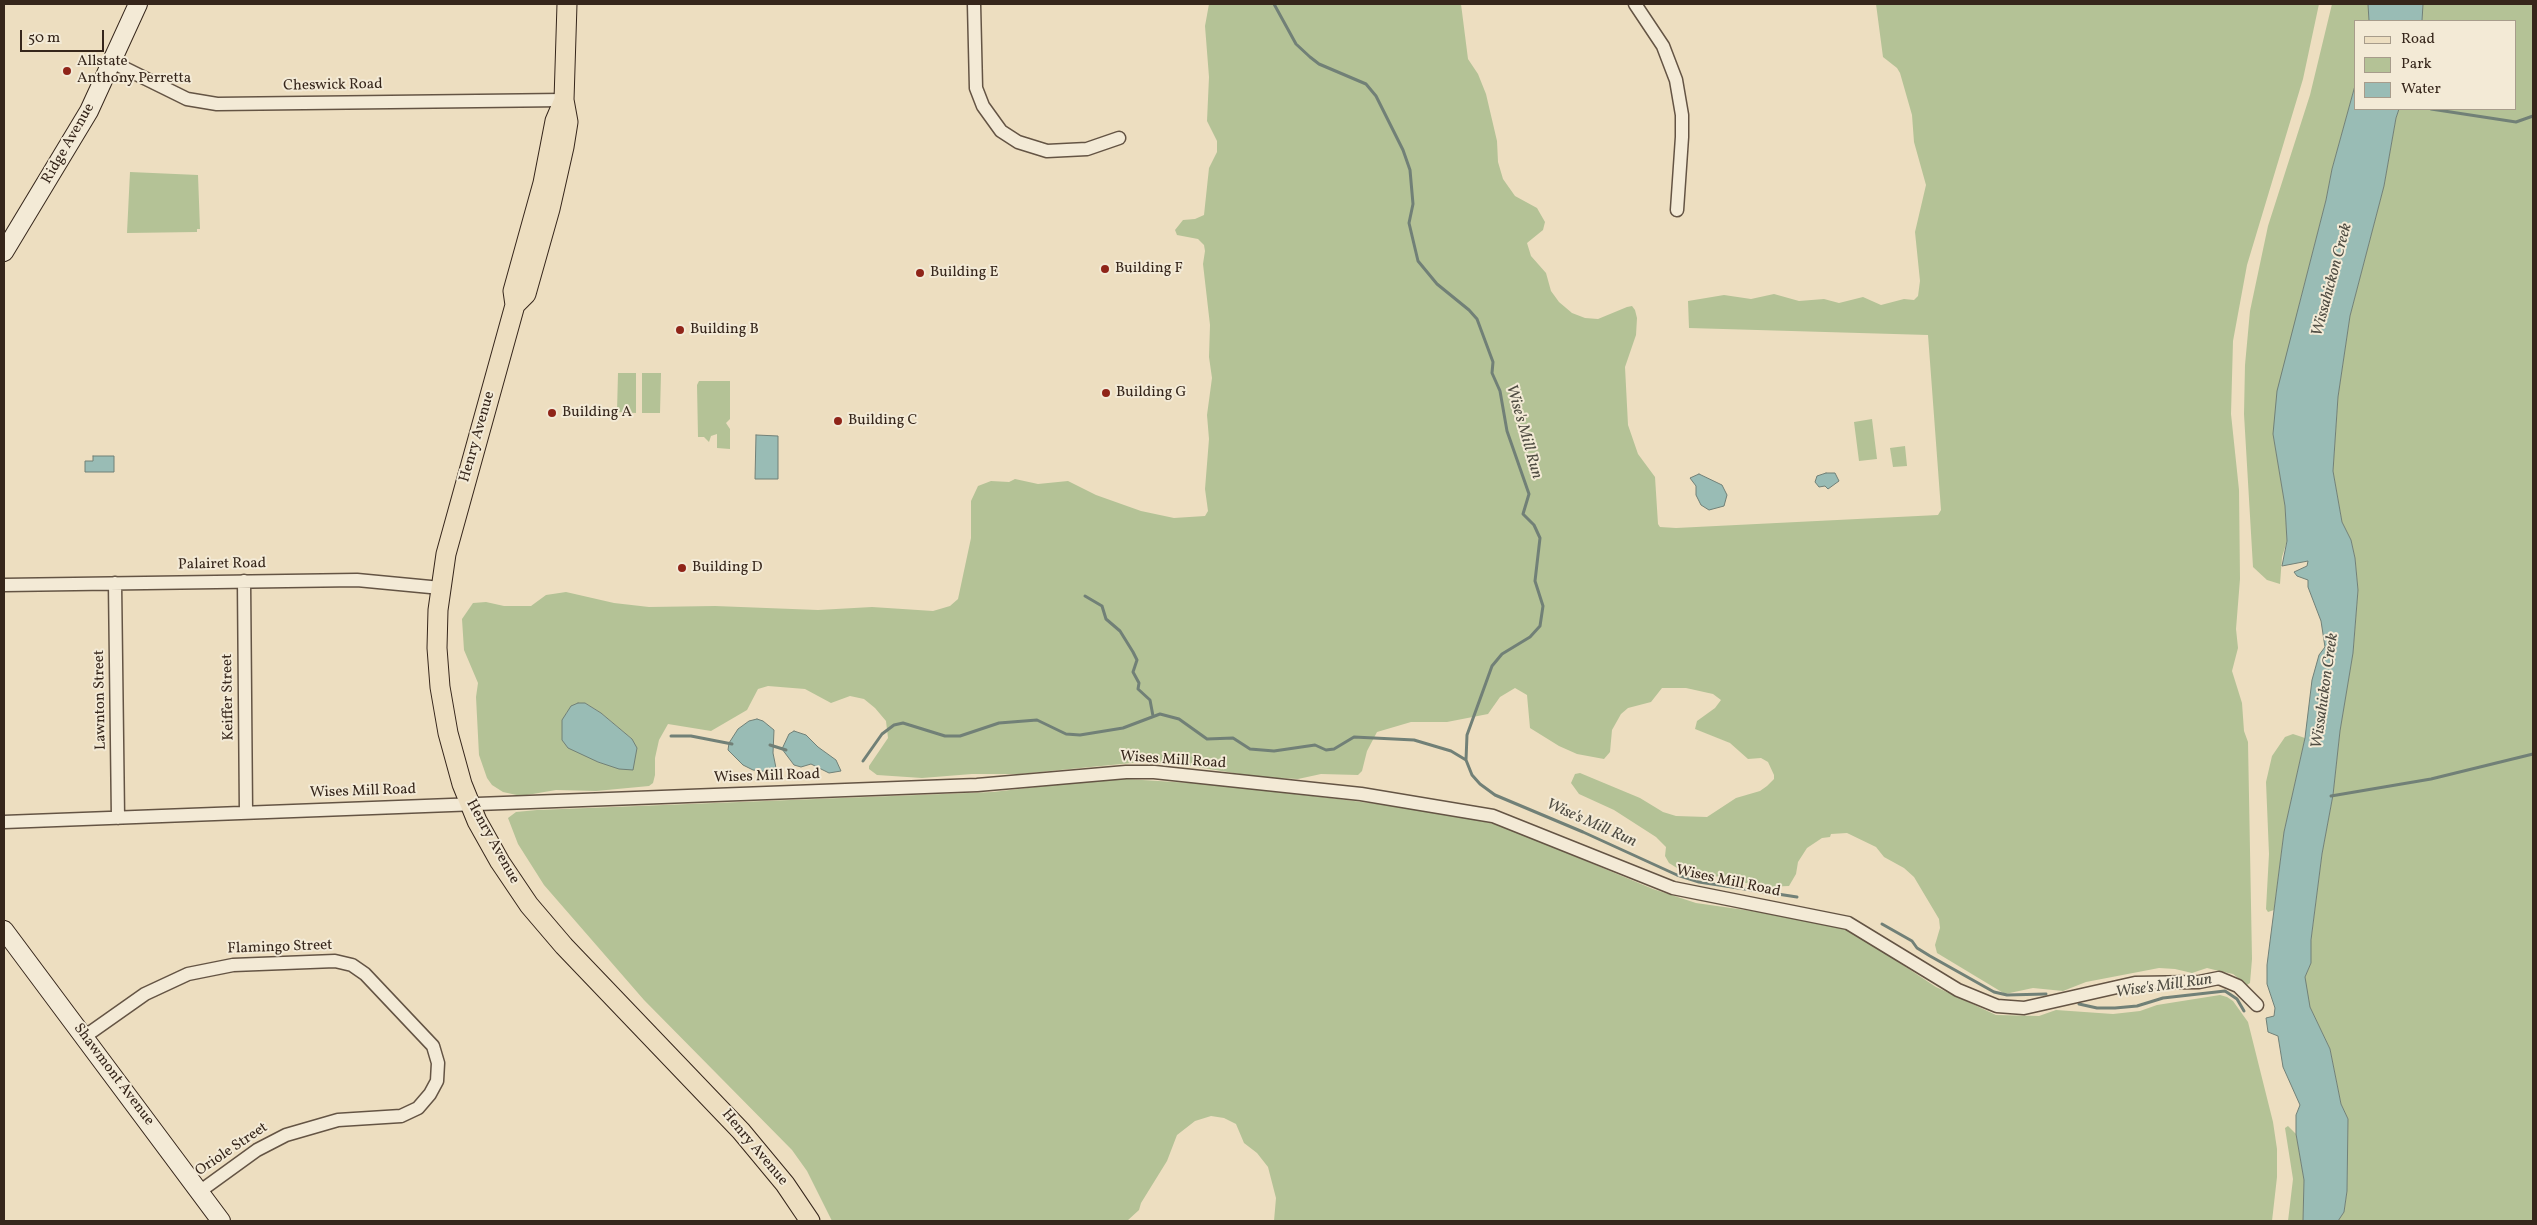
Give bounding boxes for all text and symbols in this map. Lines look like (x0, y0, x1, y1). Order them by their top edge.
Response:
scale bar (22, 20, 106, 52)
legend (2354, 20, 2517, 110)
text: 50 m (28, 28, 60, 49)
text: Road (2401, 29, 2435, 50)
place label: Allstate Anthony Perretta (77, 53, 191, 88)
text: Park (2401, 54, 2432, 75)
marker: Allstate Anthony Perretta (61, 65, 73, 77)
street label: Cheswick Road (283, 76, 383, 96)
text: Water (2401, 79, 2441, 100)
street label: Ridge Avenue (39, 100, 99, 188)
water label: Wissahickon Creek (2309, 221, 2357, 339)
place label: Building F (1115, 260, 1183, 278)
marker: Building F (1099, 263, 1111, 275)
place label: Building E (930, 264, 998, 282)
marker: Building E (914, 267, 926, 279)
place label: Building B (690, 321, 759, 339)
marker: Building B (674, 324, 686, 336)
water label: Wise's Mill Run (1500, 383, 1546, 481)
place label: Building G (1116, 384, 1186, 402)
marker: Building G (1100, 387, 1112, 399)
street label: Henry Avenue (456, 389, 500, 485)
place label: Building A (562, 404, 632, 422)
marker: Building A (546, 407, 558, 419)
place label: Building C (848, 412, 917, 430)
marker: Building C (832, 415, 844, 427)
street label: Palairet Road (178, 555, 266, 575)
place label: Building D (692, 559, 762, 577)
marker: Building D (676, 562, 688, 574)
water label: Wissahickon Creek (2308, 632, 2344, 750)
street label: Lawnton Street (91, 650, 111, 750)
street label: Keiffer Street (219, 653, 239, 741)
street label: Wises Mill Road (1119, 748, 1227, 774)
street label: Wises Mill Road (714, 766, 820, 788)
street label: Wises Mill Road (310, 781, 416, 803)
water label: Wise's Mill Run (1543, 795, 1639, 853)
street label: Henry Avenue (461, 797, 523, 887)
street label: Wises Mill Road (1674, 862, 1782, 902)
street label: Flamingo Street (227, 937, 333, 959)
water label: Wise's Mill Run (2115, 971, 2213, 1003)
street label: Shawmont Avenue (69, 1020, 157, 1130)
street label: Henry Avenue (717, 1106, 791, 1190)
street label: Oriole Street (192, 1119, 272, 1181)

